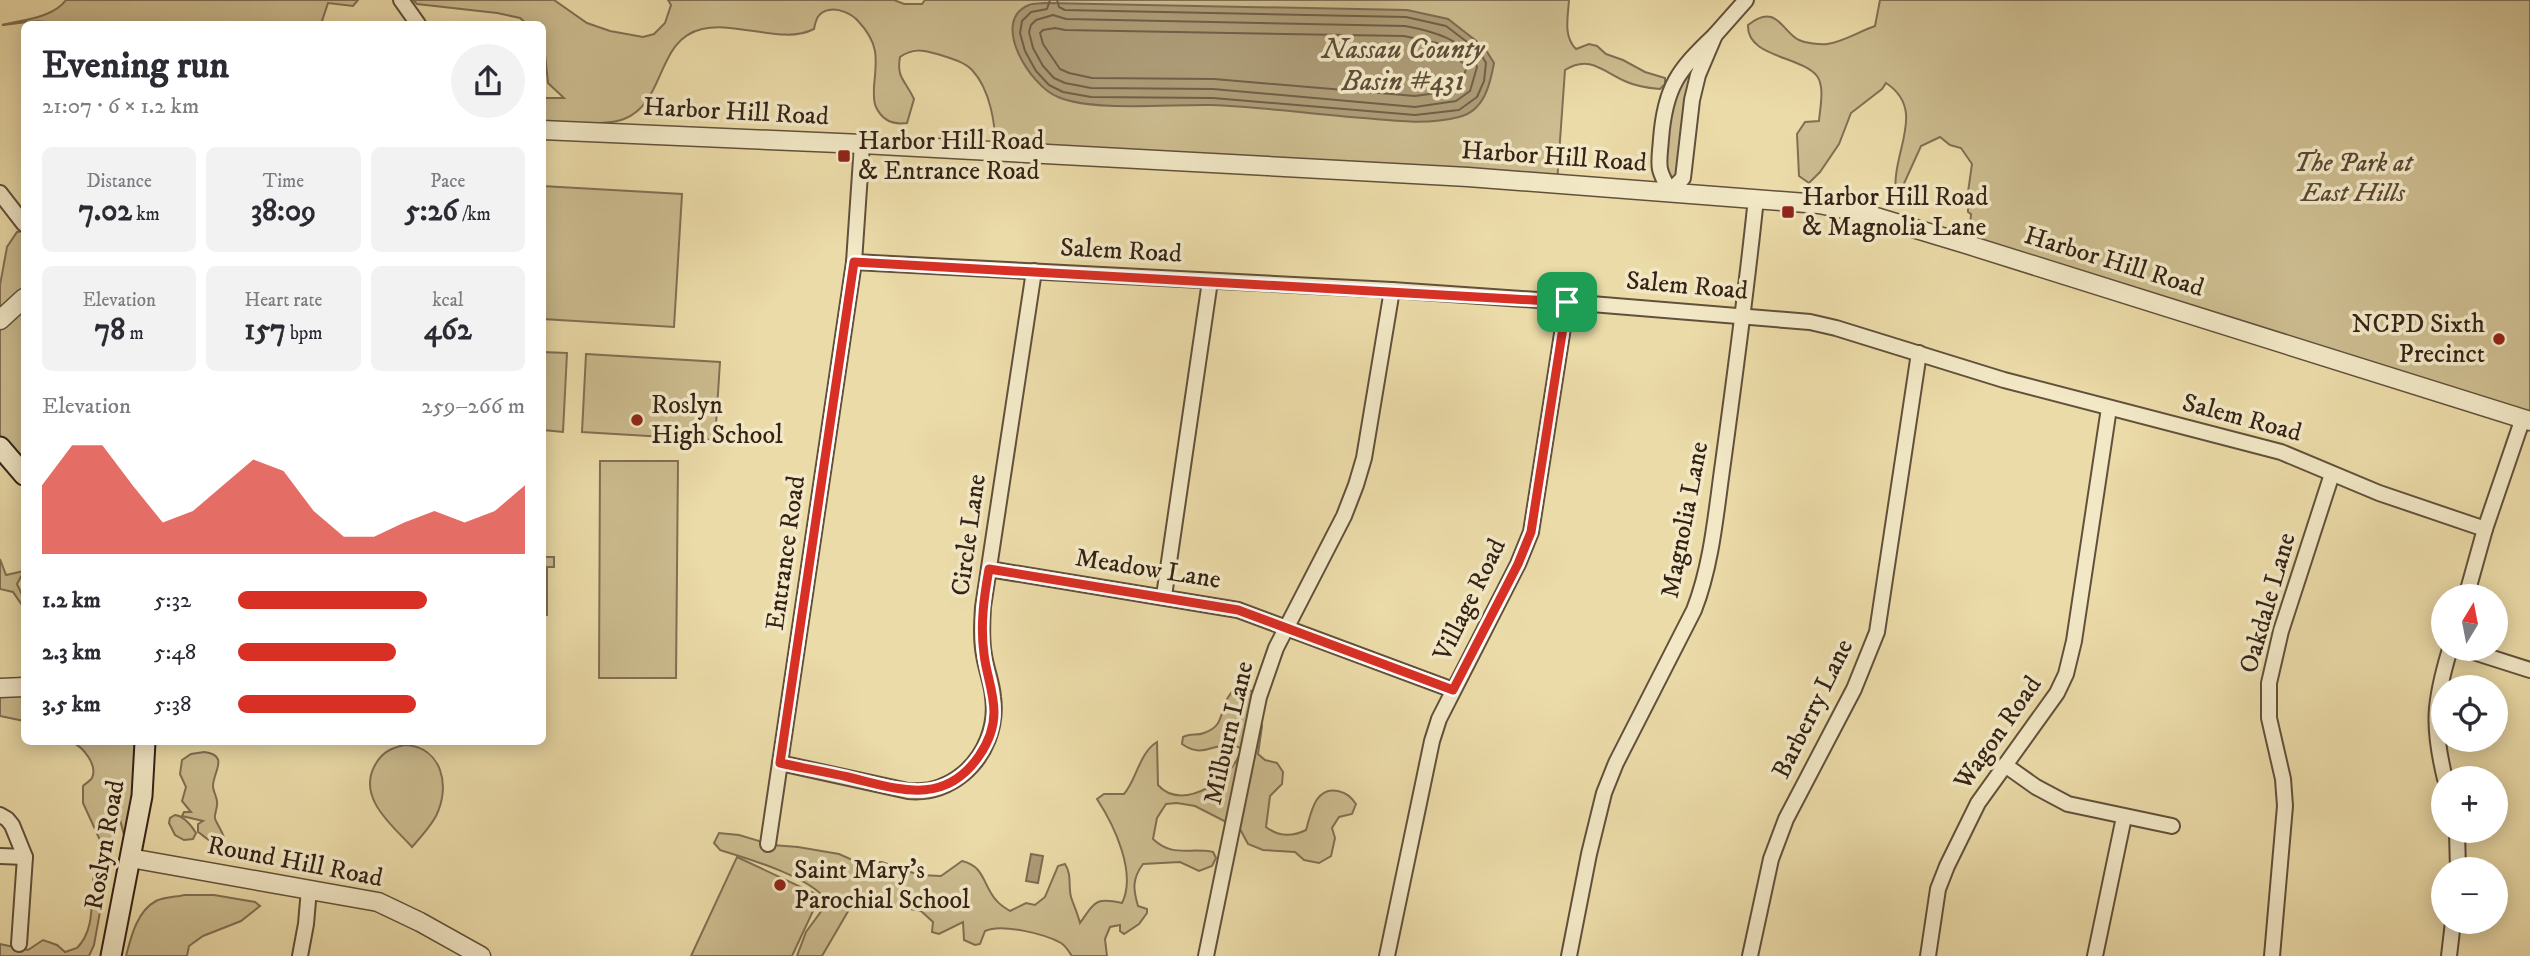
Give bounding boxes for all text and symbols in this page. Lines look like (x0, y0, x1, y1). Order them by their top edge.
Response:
water label: Nassau County Basin #431 (1320, 32, 1486, 99)
text: Evening run (42, 42, 229, 90)
button: share (451, 44, 525, 118)
street label: Harbor Hill Road (642, 91, 830, 133)
text: 21:07 · 6 × 1.2 km (42, 92, 199, 121)
place label: Harbor Hill Road & Entrance Road (858, 125, 1044, 188)
street label: Harbor Hill Road (1460, 134, 1648, 180)
park label: The Park at East Hills (2294, 147, 2414, 210)
marker: Harbor Hill Road & Entrance Road (836, 148, 852, 164)
text: Distance (86, 170, 152, 193)
text: Time (263, 170, 304, 193)
text: Pace (430, 170, 465, 193)
place label: Harbor Hill Road & Magnolia Lane (1802, 181, 1988, 244)
text: 7.02 (78, 193, 132, 230)
text: 38:09 (251, 193, 316, 230)
text: 5:26 (405, 193, 458, 230)
text: km (132, 203, 160, 226)
text: /km (458, 203, 491, 226)
marker: Harbor Hill Road & Magnolia Lane (1780, 204, 1796, 220)
street label: Harbor Hill Road (2020, 219, 2208, 305)
street label: Salem Road (1059, 231, 1183, 271)
street label: Salem Road (1625, 264, 1749, 308)
pin (1537, 272, 1597, 332)
icon: arrive (1548, 283, 1586, 321)
text: Elevation (82, 289, 156, 312)
text: Heart rate (245, 289, 322, 312)
text: kcal (432, 289, 463, 312)
place label: NCPD Sixth Precinct (2352, 308, 2485, 371)
text: 78 (95, 312, 125, 349)
text: 157 (244, 312, 286, 349)
text: 462 (424, 312, 472, 349)
text: m (125, 322, 144, 345)
text: bpm (286, 322, 323, 345)
marker: NCPD Sixth Precinct (2491, 331, 2507, 347)
street label: Salem Road (2179, 386, 2305, 450)
place label: Roslyn High School (651, 389, 783, 452)
text: Elevation (42, 392, 131, 421)
text: 259–266 m (421, 392, 525, 421)
marker: Roslyn High School (629, 412, 645, 428)
street label: Magnolia Lane (1654, 439, 1716, 601)
street label: Circle Lane (944, 472, 994, 598)
street label: Entrance Road (759, 474, 813, 632)
street label: Oakdale Lane (2232, 529, 2304, 677)
street label: Village Road (1426, 533, 1514, 668)
street label: Meadow Lane (1073, 541, 1223, 597)
north arrow (2431, 584, 2508, 662)
map controls (2431, 584, 2508, 934)
text: 1.2 km (42, 586, 101, 615)
text: 5:32 (154, 586, 191, 615)
street label: Barberry Lane (1765, 634, 1861, 784)
text: 2.3 km (42, 638, 101, 667)
text: 5:48 (154, 638, 196, 667)
street label: Milburn Lane (1197, 658, 1261, 808)
street label: Wagon Road (1946, 670, 2049, 797)
button: locate (2431, 675, 2508, 752)
text: 3.5 km (42, 690, 101, 719)
text: 5:38 (154, 690, 192, 719)
button: + (2431, 766, 2508, 843)
street label: Roslyn Road (77, 777, 133, 913)
street label: Round Hill Road (204, 829, 386, 895)
place label: Saint Mary's Parochial School (794, 854, 970, 917)
button: − (2431, 857, 2508, 934)
marker: Saint Mary's Parochial School (772, 877, 788, 893)

